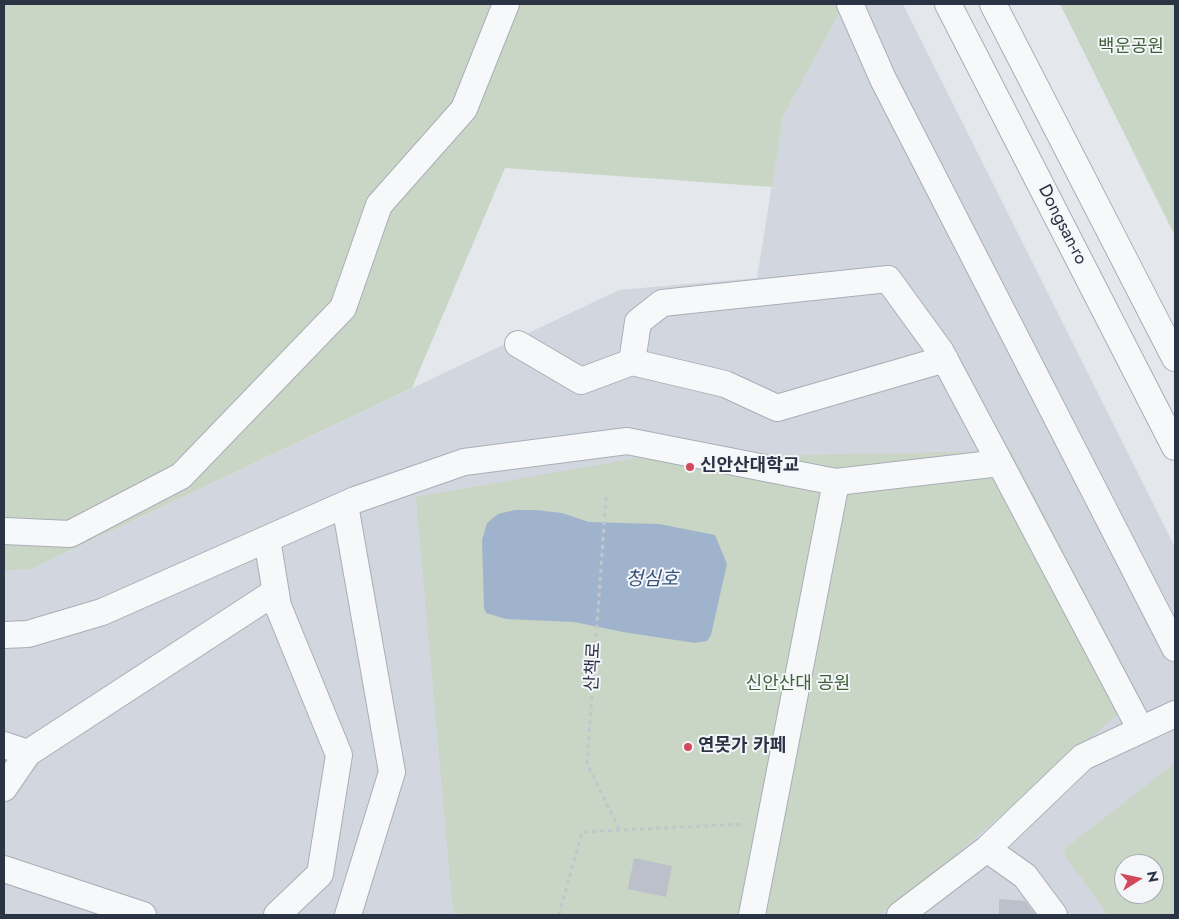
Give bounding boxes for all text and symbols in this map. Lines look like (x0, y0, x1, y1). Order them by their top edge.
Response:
park label: 백운공원 (1098, 37, 1164, 59)
street label: Dongsan-ro (1033, 181, 1091, 269)
place label: 신안산대학교 (700, 456, 799, 478)
marker: 신안산대학교 (684, 461, 696, 473)
water label: 청심호 (626, 569, 678, 591)
street label: 산책로 (582, 642, 606, 692)
park label: 신안산대 공원 (746, 674, 850, 696)
place label: 연못가 카페 (698, 736, 786, 758)
marker: 연못가 카페 (682, 741, 694, 753)
north arrow (1114, 854, 1164, 904)
text: N (1142, 869, 1164, 884)

